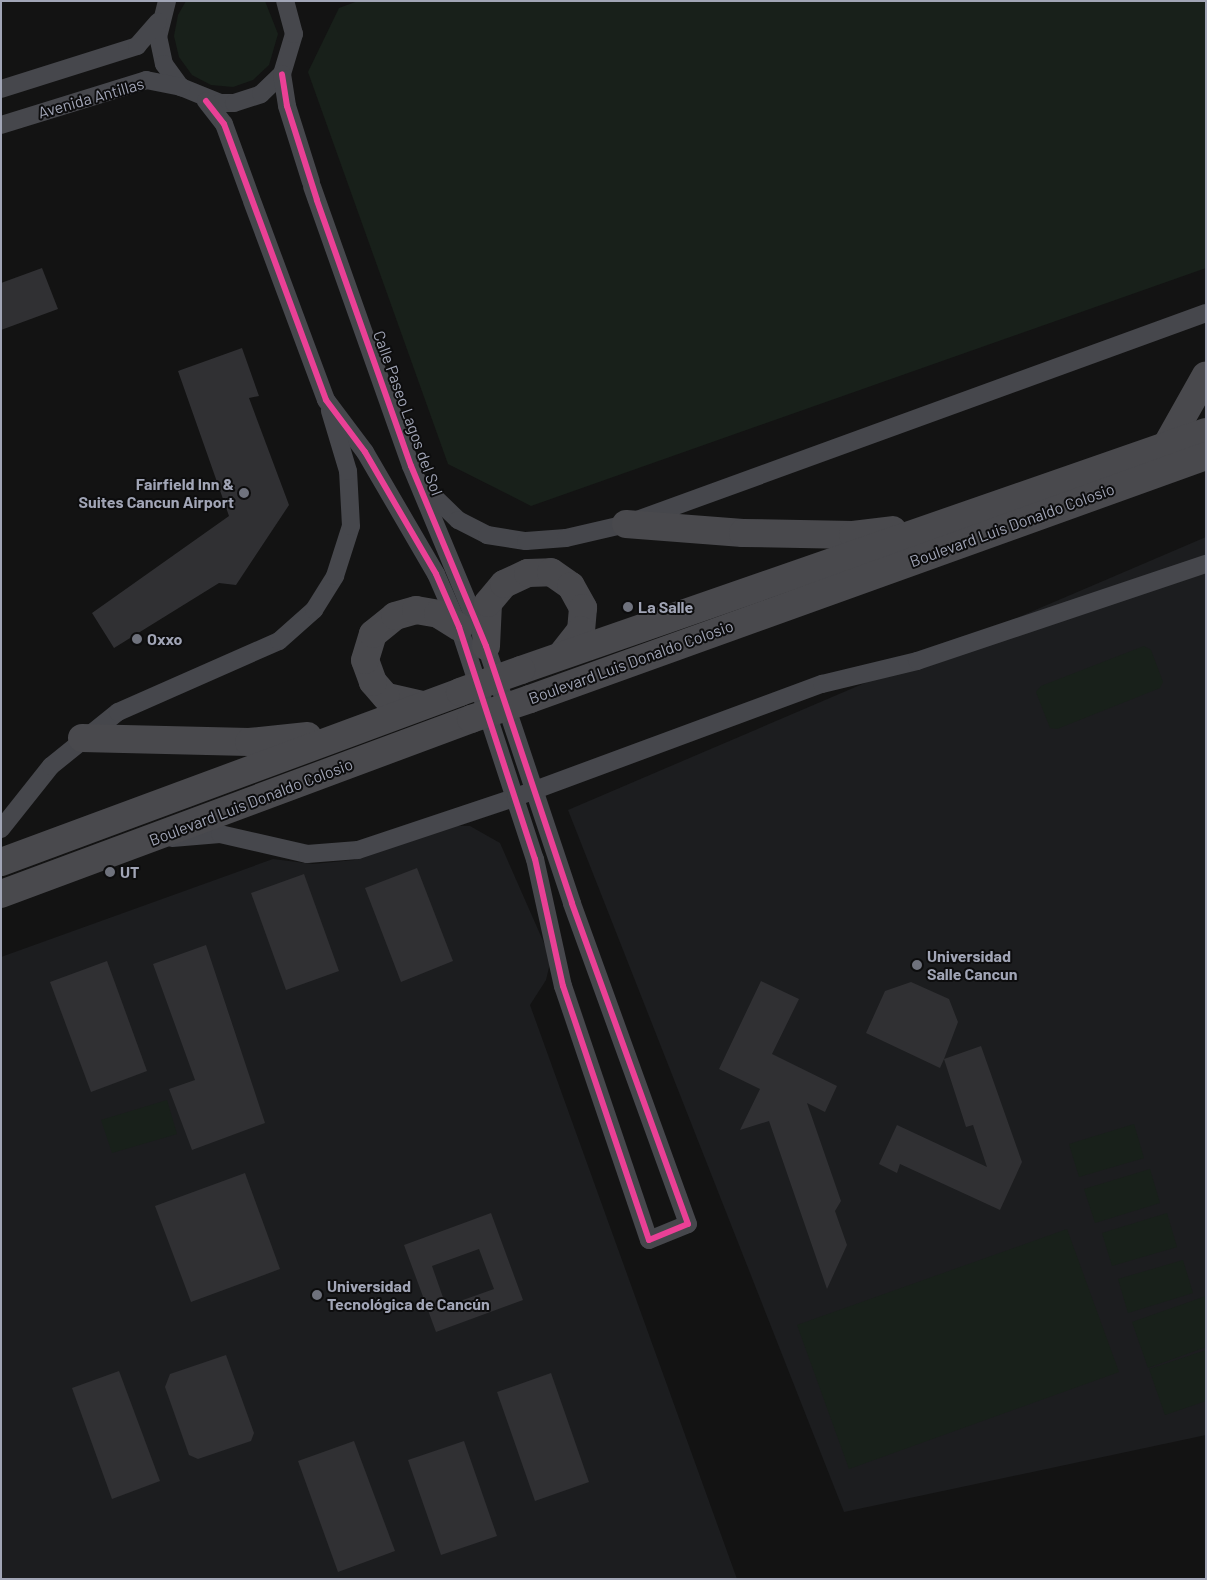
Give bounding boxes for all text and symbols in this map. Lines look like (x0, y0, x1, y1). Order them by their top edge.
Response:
street label: Avenida Antillas (36, 74, 146, 122)
street label: Calle Paseo Lagos del Sol (369, 328, 447, 498)
place label: Fairfield Inn & Suites Cancun Airport (79, 474, 234, 512)
street label: Boulevard Luis Donaldo Colosio (907, 479, 1117, 571)
marker: Fairfield Inn & Suites Cancun Airport (238, 487, 250, 499)
place label: La Salle (638, 597, 693, 617)
marker: La Salle (622, 601, 634, 613)
street label: Boulevard Luis Donaldo Colosio (526, 616, 736, 708)
place label: Oxxo (147, 629, 182, 649)
marker: Oxxo (131, 633, 143, 645)
street label: Boulevard Luis Donaldo Colosio (147, 754, 355, 850)
place label: UT (120, 862, 139, 882)
marker: UT (104, 866, 116, 878)
place label: Universidad Salle Cancun (927, 946, 1018, 984)
marker: Universidad Salle Cancun (911, 959, 923, 971)
place label: Universidad Tecnológica de Cancún (327, 1276, 490, 1314)
marker: Universidad Tecnológica de Cancún (311, 1289, 323, 1301)

